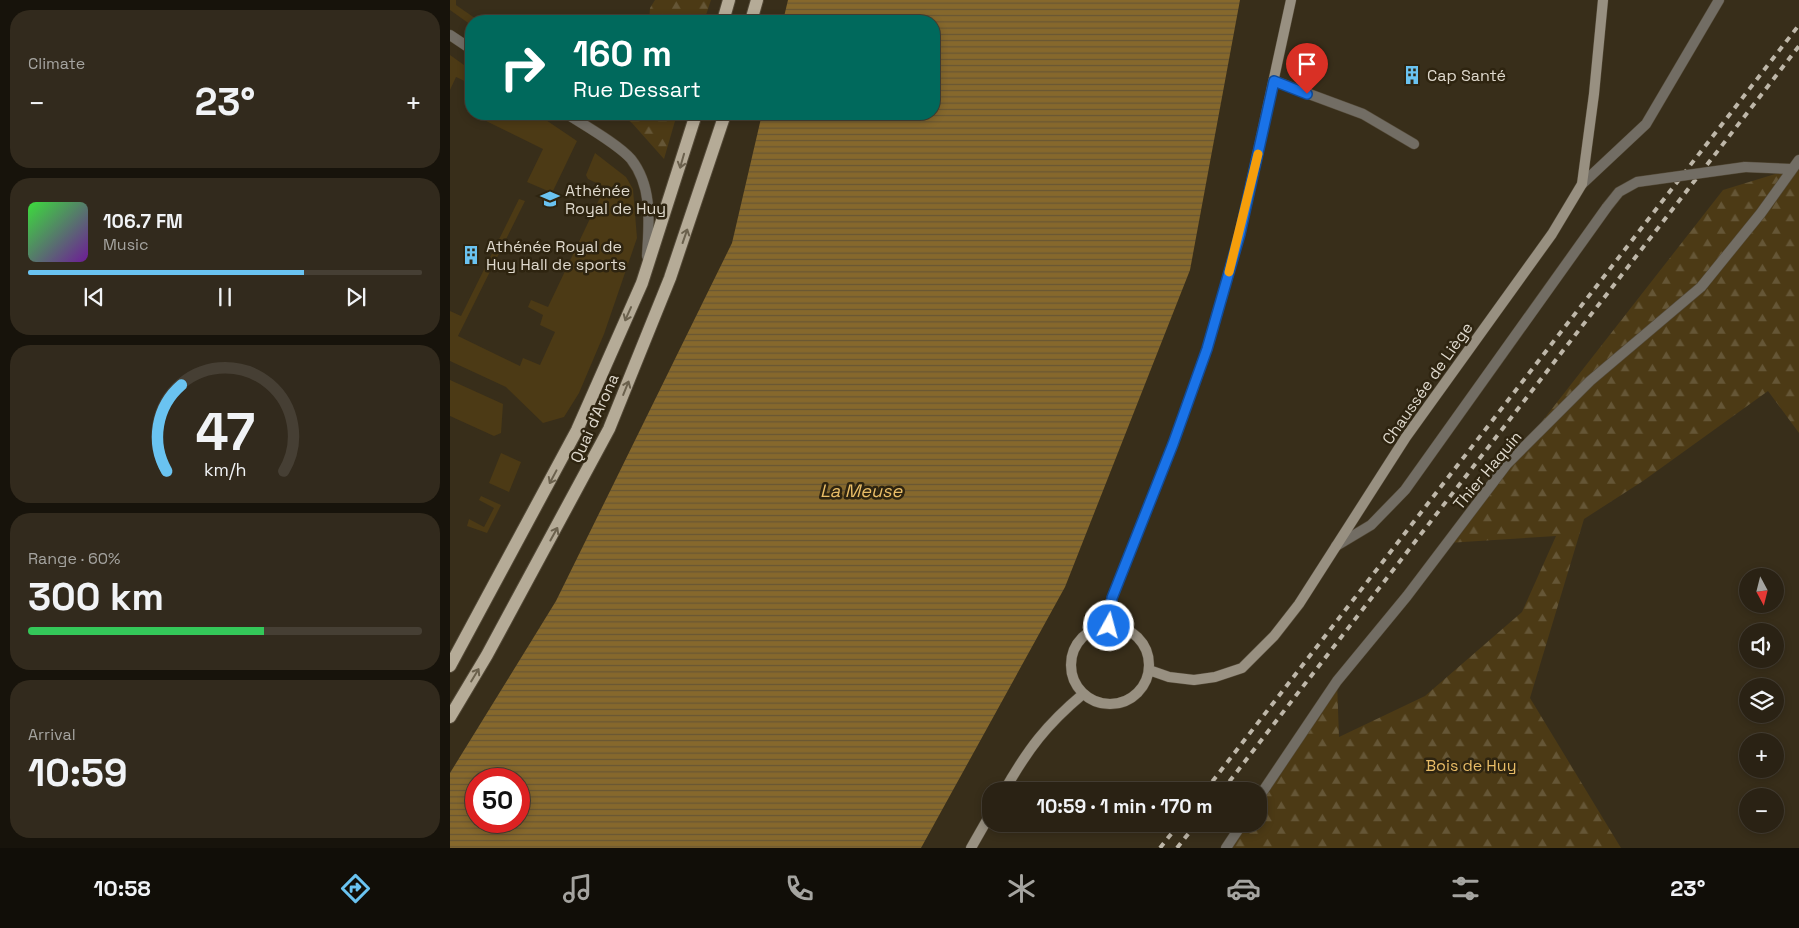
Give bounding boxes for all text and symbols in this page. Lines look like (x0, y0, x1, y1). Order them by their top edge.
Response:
text: 160 m (573, 32, 672, 76)
icon: right (490, 35, 555, 100)
pin (1286, 43, 1328, 94)
icon: arrive (1293, 50, 1321, 78)
text: Climate (28, 53, 85, 74)
building icon: Cap Santé (1401, 64, 1423, 86)
place label: Cap Santé (1427, 65, 1506, 86)
text: Rue Dessart (573, 75, 701, 103)
text: 23° (195, 78, 255, 126)
text: − (28, 85, 45, 121)
text: + (405, 85, 422, 121)
one-way arrow (677, 152, 687, 168)
place label: Athénée Royal de Huy (565, 180, 666, 219)
school or university icon: Athénée Royal de Huy (539, 188, 561, 210)
text: 106.7 FM (103, 209, 183, 234)
one-way arrow (680, 229, 690, 245)
text: Music (103, 234, 149, 255)
place label: Athénée Royal de Huy Hall de sports (486, 236, 626, 275)
building icon: Athénée Royal de Huy Hall de sports (460, 244, 482, 266)
icon: previous (80, 283, 108, 311)
icon: pause (211, 283, 239, 311)
icon: next (342, 283, 370, 311)
one-way arrow (623, 306, 633, 321)
street label: Chaussée de Liège (1377, 318, 1477, 449)
street label: Quai d'Arona (565, 370, 623, 466)
one-way arrow (622, 381, 631, 396)
text: 47 (195, 399, 255, 465)
street label: Thier Haquin (1448, 427, 1526, 514)
text: km/h (204, 458, 246, 481)
one-way arrow (547, 469, 557, 484)
water label: La Meuse (820, 479, 903, 502)
one-way arrow (549, 526, 559, 541)
text: Range · 60% (28, 548, 120, 569)
north arrow (1739, 568, 1784, 612)
map controls (1739, 568, 1784, 833)
text: 300 km (28, 573, 164, 621)
position arrow (1082, 599, 1134, 651)
button: sound (1739, 623, 1784, 668)
one-way arrow (470, 669, 480, 683)
button: layers (1739, 678, 1784, 723)
text: Arrival (28, 724, 76, 745)
button: + (1739, 733, 1784, 778)
text: 10:59 (28, 749, 127, 797)
park label: Bois de Huy (1426, 755, 1516, 776)
speed limit sign: 50 (465, 768, 530, 833)
button: − (1739, 788, 1784, 833)
text: 10:59 · 1 min · 170 m (1036, 794, 1213, 819)
icon: directions (338, 871, 373, 906)
icon: music (560, 871, 595, 906)
icon: phone (782, 871, 817, 906)
icon: climate (1004, 871, 1039, 906)
icon: car (1226, 871, 1261, 906)
icon: filters (1448, 871, 1483, 906)
text: 10:58 (94, 874, 151, 902)
text: 23° (1670, 874, 1705, 902)

